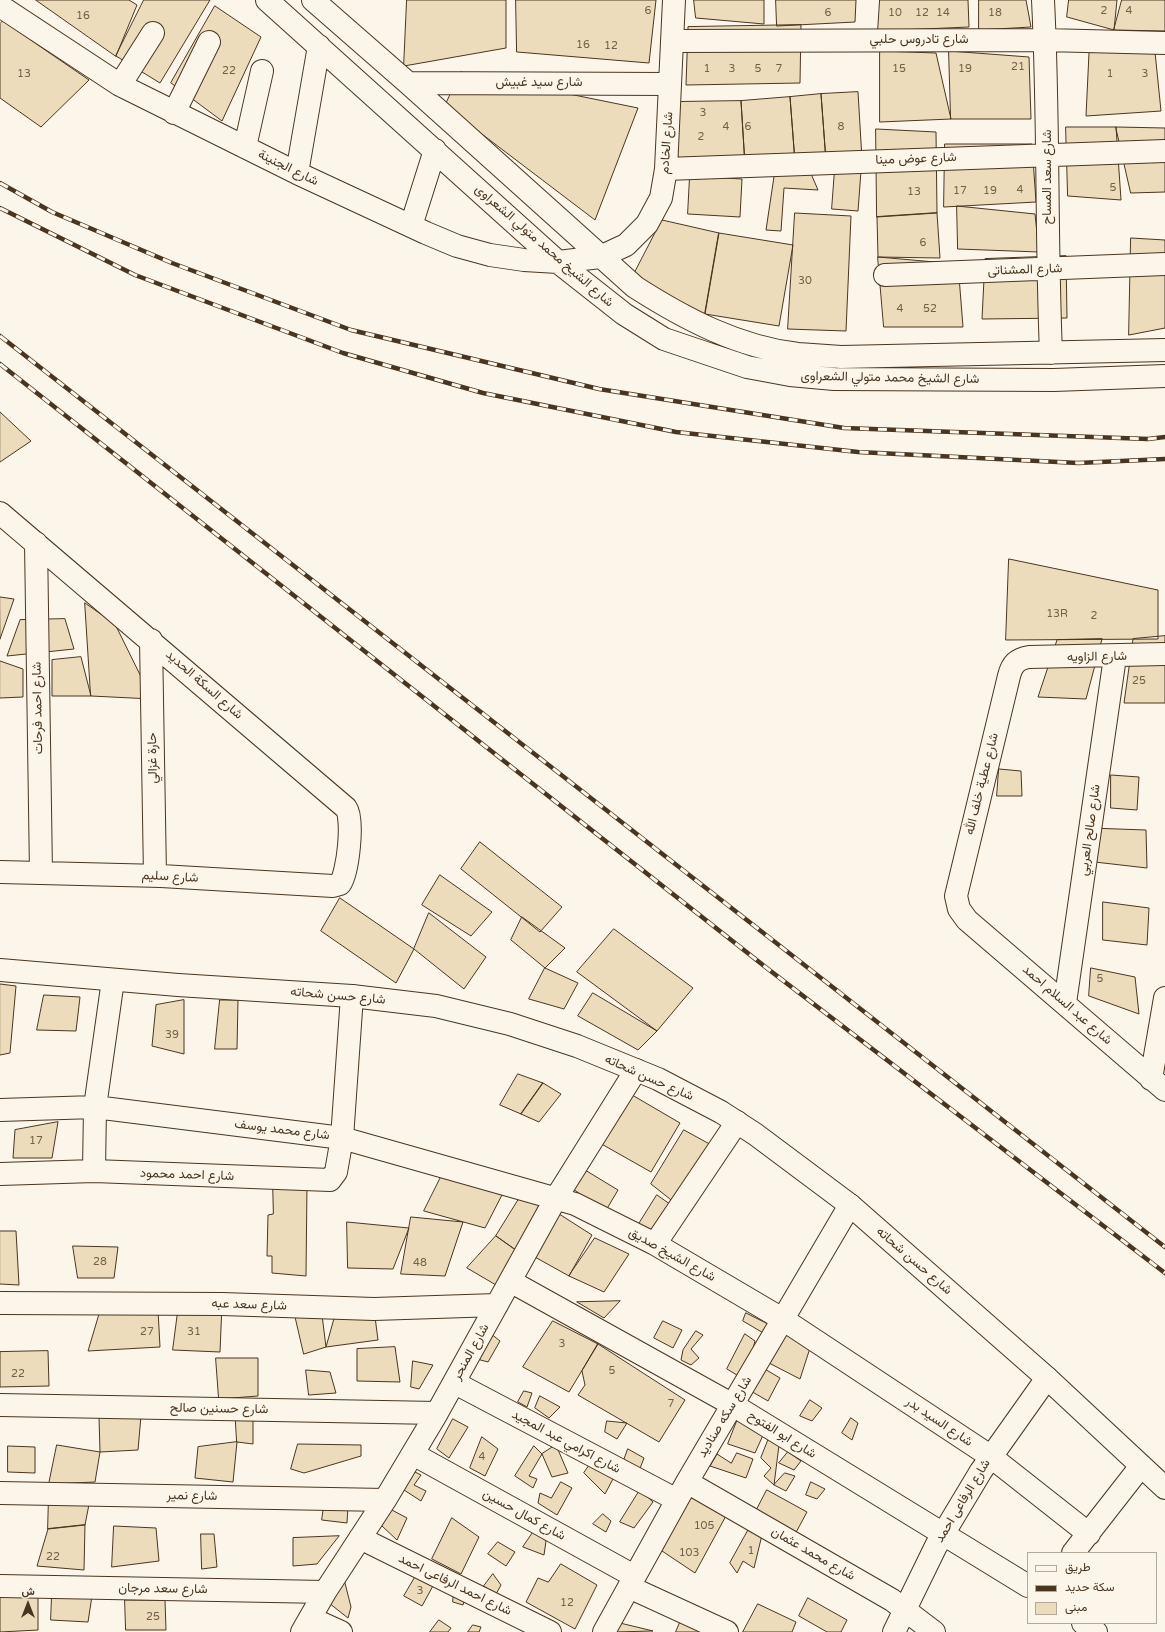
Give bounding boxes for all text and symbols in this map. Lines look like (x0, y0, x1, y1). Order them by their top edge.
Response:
house number: 6 (645, 4, 651, 18)
house number: 2 (1101, 4, 1107, 18)
house number: 4 (1126, 4, 1132, 18)
house number: 6 (825, 6, 831, 20)
house number: 10 (888, 6, 902, 20)
house number: 12 (915, 6, 929, 20)
house number: 14 (936, 6, 950, 20)
house number: 18 (988, 6, 1002, 20)
house number: 16 (76, 9, 90, 23)
street label: شارع تادروس حلبي (869, 32, 969, 48)
house number: 16 (576, 38, 590, 52)
house number: 12 (604, 39, 618, 53)
house number: 21 (1011, 60, 1025, 74)
house number: 1 (704, 62, 710, 76)
house number: 3 (729, 62, 735, 76)
house number: 5 (755, 62, 761, 76)
house number: 7 (776, 62, 782, 76)
house number: 15 (892, 62, 906, 76)
house number: 19 (958, 62, 972, 76)
house number: 22 (222, 64, 236, 78)
house number: 13 (17, 67, 31, 81)
house number: 1 (1107, 67, 1113, 81)
house number: 3 (1142, 67, 1148, 81)
street label: شارع سيد غبيش (496, 75, 582, 91)
house number: 3 (700, 106, 706, 120)
street label: شارع الخادم (657, 111, 677, 175)
house number: 4 (723, 120, 729, 134)
house number: 6 (745, 120, 751, 134)
house number: 8 (838, 120, 844, 134)
house number: 2 (698, 130, 704, 144)
street label: شارع سعد المساح (1040, 130, 1056, 224)
street label: شارع الجنينة (255, 147, 321, 189)
street label: شارع عوض مينا (875, 150, 957, 168)
street label: شارع الشيخ محمد متولي الشعراوى (471, 181, 617, 311)
house number: 5 (1110, 181, 1116, 195)
house number: 4 (1017, 183, 1023, 197)
house number: 17 (953, 184, 967, 198)
house number: 19 (983, 184, 997, 198)
house number: 13 (907, 185, 921, 199)
house number: 6 (920, 236, 926, 250)
street label: شارع المشناتى (987, 261, 1063, 279)
house number: 30 (798, 274, 812, 288)
house number: 4 (897, 302, 903, 316)
house number: 52 (923, 302, 937, 316)
street label: شارع الشيخ محمد متولي الشعراوى (801, 369, 979, 387)
house number: 13R (1046, 607, 1068, 621)
house number: 2 (1091, 609, 1097, 623)
street label: شارع السكة الحديد (162, 647, 246, 723)
street label: شارع الزاويه (1067, 649, 1127, 665)
street label: شارع احمد فرحات (29, 662, 47, 754)
house number: 25 (1132, 674, 1146, 688)
street label: شارع عطية خلف الله (962, 731, 1002, 837)
street label: حارة غزالي (145, 732, 161, 784)
street label: شارع صالح العربي (1076, 783, 1104, 877)
street label: شارع سليم (141, 868, 199, 886)
street label: شارع عبد السلام احمد (1019, 962, 1115, 1048)
house number: 5 (1097, 972, 1103, 986)
street label: شارع حسن شحاته (290, 984, 386, 1008)
house number: 39 (165, 1028, 179, 1042)
street label: شارع حسن شحاته (602, 1051, 696, 1105)
street label: شارع محمد يوسف (233, 1116, 331, 1144)
house number: 17 (29, 1134, 43, 1148)
street label: شارع احمد محمود (140, 1166, 234, 1184)
street label: شارع حسن شحاته (873, 1224, 955, 1298)
street label: شارع الشيخ صديق (626, 1225, 718, 1285)
house number: 28 (93, 1255, 107, 1269)
house number: 48 (413, 1256, 427, 1270)
street label: شارع سعد عبه (211, 1296, 287, 1314)
street label: شارع المنحر (449, 1321, 493, 1383)
house number: 27 (140, 1325, 154, 1339)
house number: 31 (187, 1325, 201, 1339)
house number: 3 (559, 1337, 565, 1351)
house number: 5 (609, 1364, 615, 1378)
house number: 22 (11, 1367, 25, 1381)
street label: شارع سكه صناديد (695, 1373, 755, 1461)
street label: شارع السيد بدر (903, 1394, 975, 1450)
house number: 7 (668, 1397, 674, 1411)
street label: شارع حسنين صالح (170, 1400, 268, 1418)
street label: شارع اكرامي عبد المجيد (509, 1407, 623, 1477)
street label: شارع ابو الفتوح (745, 1408, 819, 1462)
house number: 4 (479, 1450, 485, 1464)
street label: شارع الرفاعى احمد (932, 1457, 994, 1545)
street label: شارع كمال حسين (480, 1486, 568, 1544)
street label: شارع نمير (166, 1488, 218, 1504)
house number: 105 (694, 1519, 714, 1533)
street label: شارع محمد عثمان (768, 1524, 858, 1584)
house number: 1 (748, 1544, 754, 1558)
house number: 103 (679, 1546, 699, 1560)
house number: 22 (46, 1550, 60, 1564)
street label: شارع احمد الرفاعى احمد (396, 1551, 514, 1619)
legend (1027, 1552, 1157, 1624)
text: طريق (1065, 1560, 1090, 1574)
street label: شارع سعد مرجان (118, 1580, 208, 1598)
text: سكة حديد (1065, 1580, 1114, 1594)
north arrow (8, 1584, 48, 1624)
house number: 3 (417, 1584, 423, 1598)
text: ش (21, 1585, 35, 1598)
house number: 12 (560, 1596, 574, 1610)
text: مبنى (1065, 1600, 1087, 1614)
house number: 25 (146, 1610, 160, 1624)

